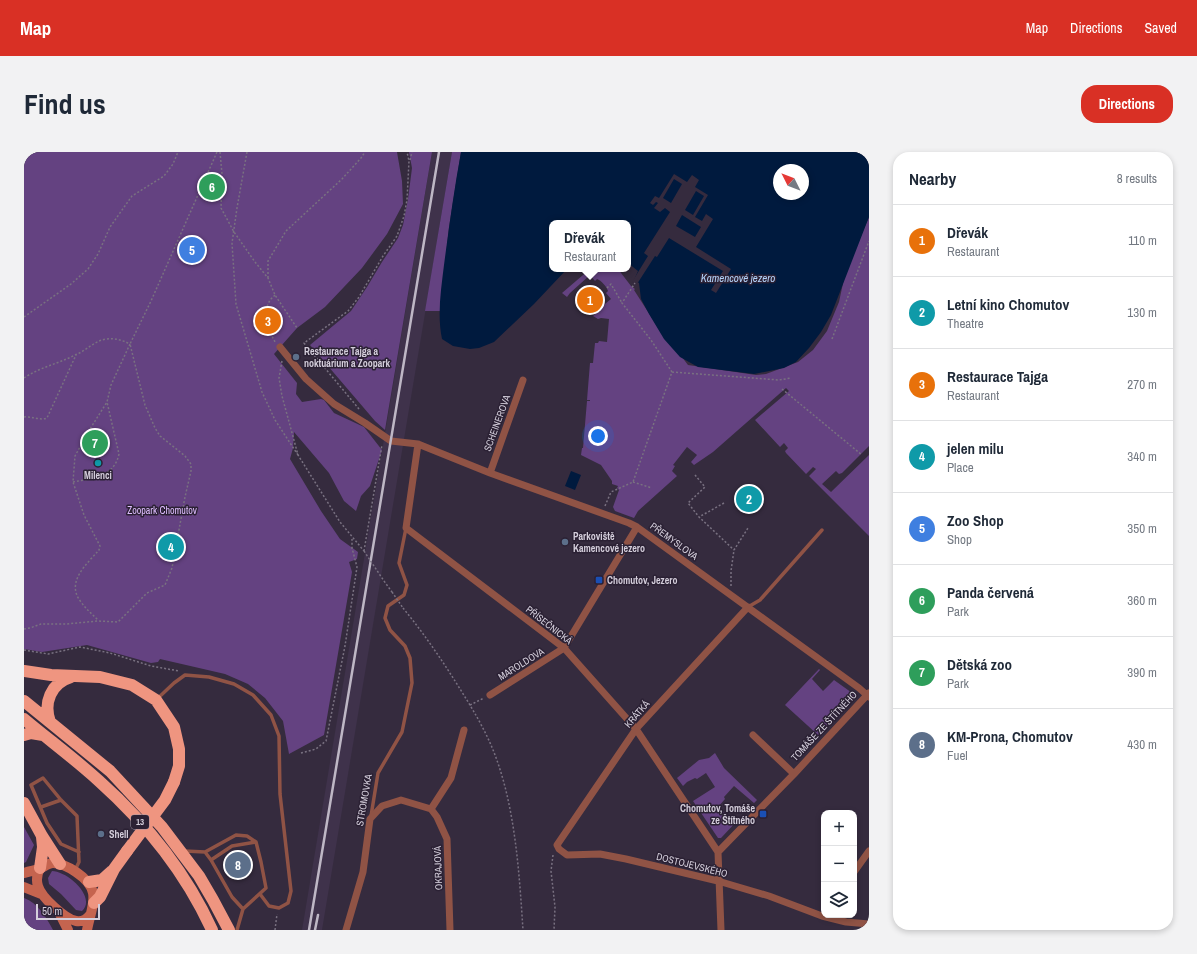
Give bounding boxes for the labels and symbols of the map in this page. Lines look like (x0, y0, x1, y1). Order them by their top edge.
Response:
north arrow (773, 164, 809, 200)
pin: 6 (199, 172, 225, 202)
pin: 5 (179, 235, 205, 265)
water label: Kamencové jezero (701, 271, 775, 285)
pin: 1 (577, 285, 603, 315)
pin: 3 (255, 306, 281, 336)
place label: Restaurace Tajga a noktuárium a Zoopark (304, 345, 391, 370)
marker: Restaurace Tajga a noktuárium a Zoopark (291, 352, 301, 362)
street label: SCHEINEROVA (481, 393, 513, 453)
your location (588, 426, 608, 446)
pin: 7 (82, 428, 108, 458)
marker: Milenci (93, 458, 103, 468)
place label: Milenci (84, 469, 112, 482)
pin: 2 (736, 484, 762, 514)
park label: Zoopark Chomutov (127, 504, 198, 517)
street label: PŘEMYSLOVA (648, 519, 701, 563)
place label: Parkoviště Kamencové jezero (573, 530, 645, 555)
pin: 4 (158, 532, 184, 562)
marker: Parkoviště Kamencové jezero (560, 537, 570, 547)
place label: Chomutov, Jezero (607, 574, 677, 587)
marker: Chomutov, Jezero (594, 575, 604, 585)
street label: PŘÍSEČNICKÁ (523, 603, 575, 648)
street label: MAROLDOVA (496, 644, 547, 683)
street label: TOMÁŠE ZE ŠTÍTNÉHO (788, 688, 860, 764)
street label: KRÁTKÁ (622, 697, 653, 730)
street label: STROMOVKA (353, 773, 375, 827)
place label: Chomutov, Tomáše ze Štítného (680, 802, 755, 827)
marker: Chomutov, Tomáše ze Štítného (758, 809, 768, 819)
road number: 13 (131, 815, 149, 829)
place label: Shell (109, 828, 129, 841)
marker: Shell (96, 829, 106, 839)
street label: OKRAJOVÁ (431, 845, 445, 890)
pin: 8 (225, 850, 251, 880)
street label: DOSTOJEVSKÉHO (655, 850, 729, 880)
scale bar (36, 902, 100, 921)

